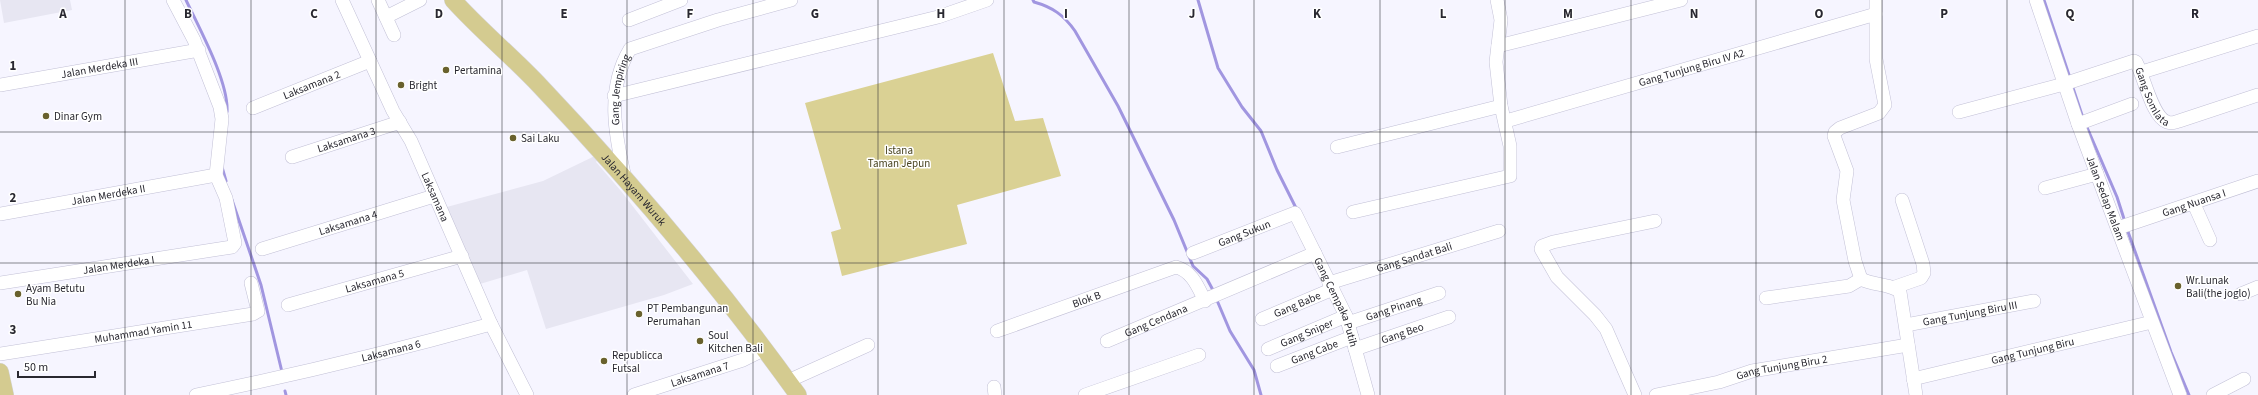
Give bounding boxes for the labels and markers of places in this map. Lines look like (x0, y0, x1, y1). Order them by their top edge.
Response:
place label: Pertamina (454, 63, 502, 78)
marker: Pertamina (441, 65, 451, 75)
place label: Bright (409, 78, 438, 93)
marker: Bright (396, 80, 406, 90)
place label: Dinar Gym (54, 109, 102, 124)
marker: Dinar Gym (41, 111, 51, 121)
place label: Sai Laku (521, 131, 560, 146)
marker: Sai Laku (508, 133, 518, 143)
place label: Wr.Lunak Bali(the joglo) (2186, 273, 2251, 301)
place label: Ayam Betutu Bu Nia (26, 281, 85, 309)
marker: Wr.Lunak Bali(the joglo) (2173, 281, 2183, 291)
marker: Ayam Betutu Bu Nia (13, 289, 23, 299)
place label: PT Pembangunan Perumahan (647, 301, 728, 329)
marker: PT Pembangunan Perumahan (634, 309, 644, 319)
place label: Soul Kitchen Bali (708, 328, 763, 356)
marker: Soul Kitchen Bali (695, 336, 705, 346)
place label: Republicca Futsal (612, 348, 663, 376)
marker: Republicca Futsal (599, 356, 609, 366)

